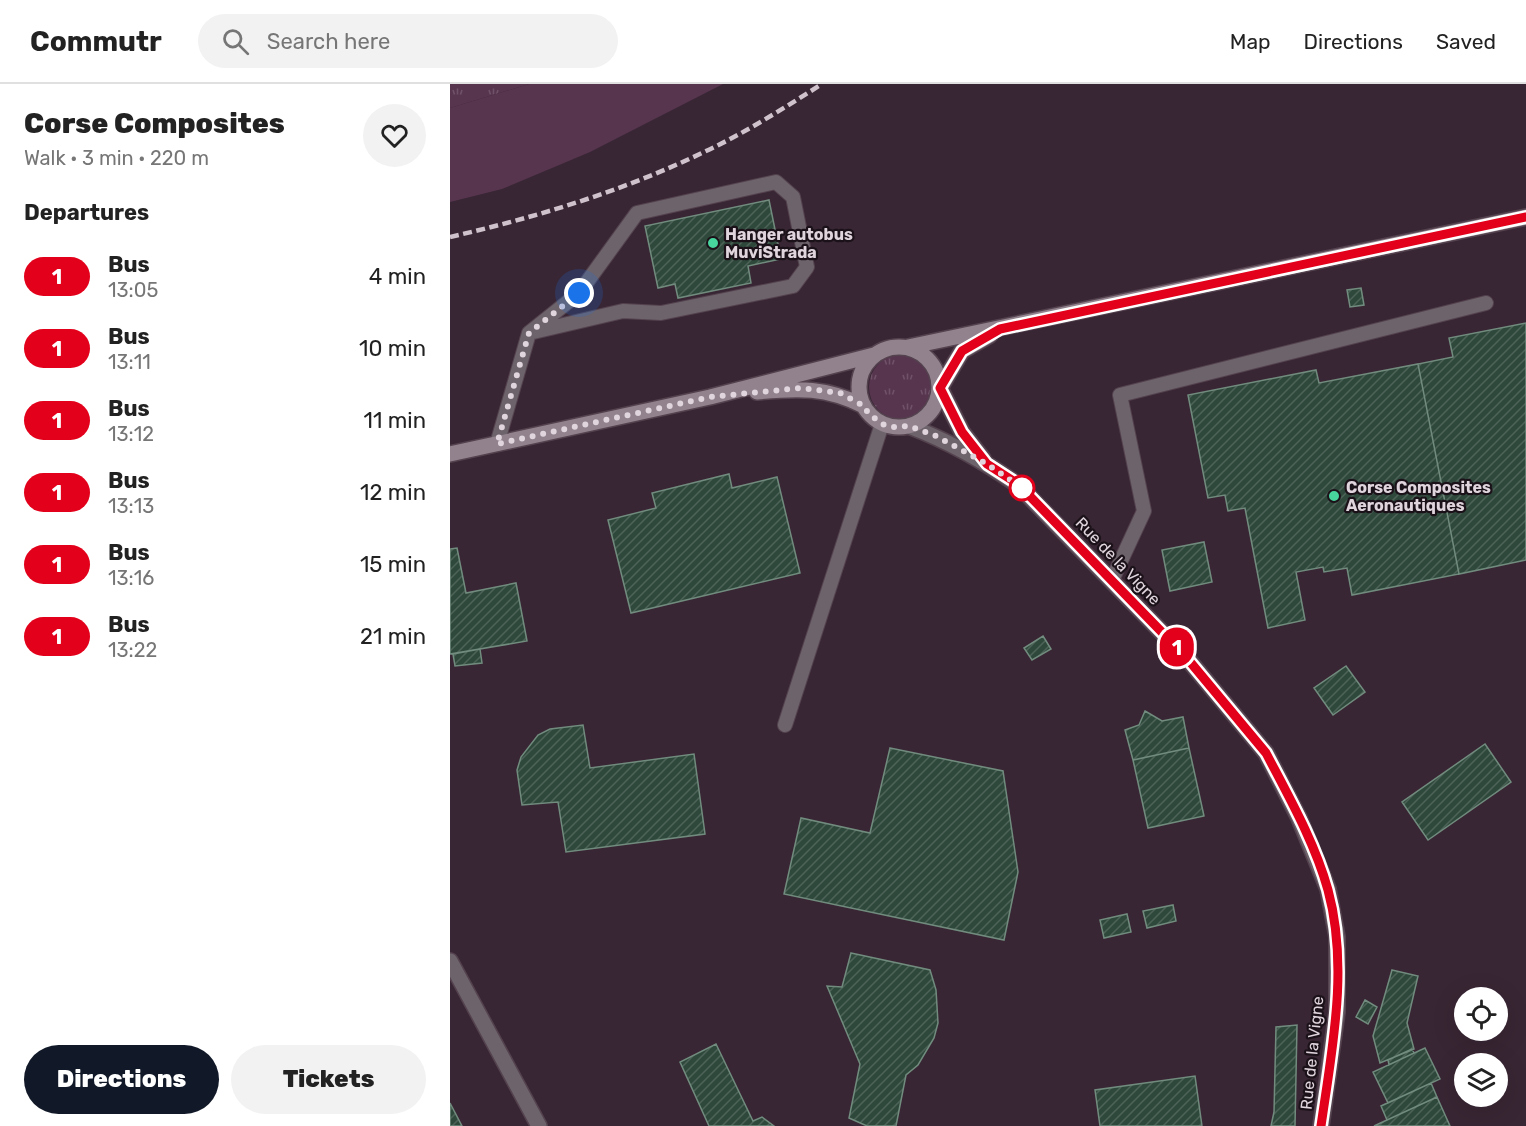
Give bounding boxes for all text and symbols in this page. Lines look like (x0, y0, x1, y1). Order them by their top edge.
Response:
search box (198, 14, 618, 68)
text: Commutr (30, 25, 162, 58)
icon: search (219, 25, 252, 58)
text: Search here (267, 28, 390, 55)
text: Map (1230, 29, 1271, 54)
text: Directions (1304, 29, 1403, 54)
text: Saved (1436, 29, 1496, 54)
button: heart (363, 104, 426, 167)
text: Corse Composites (24, 107, 285, 140)
text: Walk · 3 min · 220 m (24, 146, 209, 170)
text: Departures (24, 199, 149, 226)
place label: Hanger autobus MuviStrada (725, 225, 853, 262)
marker: Hanger autobus MuviStrada (706, 236, 720, 250)
text: Bus (108, 251, 150, 278)
text: 4 min (369, 263, 426, 290)
text: 1 (52, 264, 62, 289)
text: 13:05 (108, 278, 158, 302)
your location (564, 278, 594, 308)
text: Bus (108, 323, 150, 350)
text: 10 min (359, 335, 426, 362)
text: 1 (52, 336, 62, 361)
text: 13:11 (108, 350, 151, 374)
text: Bus (108, 395, 150, 422)
text: 11 min (364, 407, 426, 434)
text: 1 (52, 408, 62, 433)
text: 13:12 (108, 422, 154, 446)
text: Bus (108, 467, 150, 494)
unlabelled marker (1009, 475, 1035, 501)
place label: Corse Composites Aeronautiques (1346, 478, 1491, 515)
text: 12 min (360, 479, 426, 506)
text: 1 (52, 480, 62, 505)
marker: Corse Composites Aeronautiques (1327, 489, 1341, 503)
text: 13:13 (108, 494, 154, 518)
street label: Rue de la Vigne (1072, 513, 1164, 609)
text: Bus (108, 539, 150, 566)
text: 15 min (360, 551, 426, 578)
text: 1 (52, 552, 62, 577)
text: 13:16 (108, 566, 154, 590)
text: Bus (108, 611, 150, 638)
text: 21 min (360, 623, 426, 650)
text: 1 (52, 624, 62, 649)
line badge: 1 (1158, 628, 1196, 666)
text: 1 (1172, 635, 1182, 660)
text: 13:22 (108, 638, 157, 662)
map controls (1454, 987, 1508, 1107)
button: locate (1454, 987, 1508, 1041)
street label: Rue de la Vigne (1297, 995, 1327, 1111)
button: Directions (24, 1045, 219, 1114)
button: Tickets (231, 1045, 426, 1114)
button: layers (1454, 1053, 1508, 1107)

